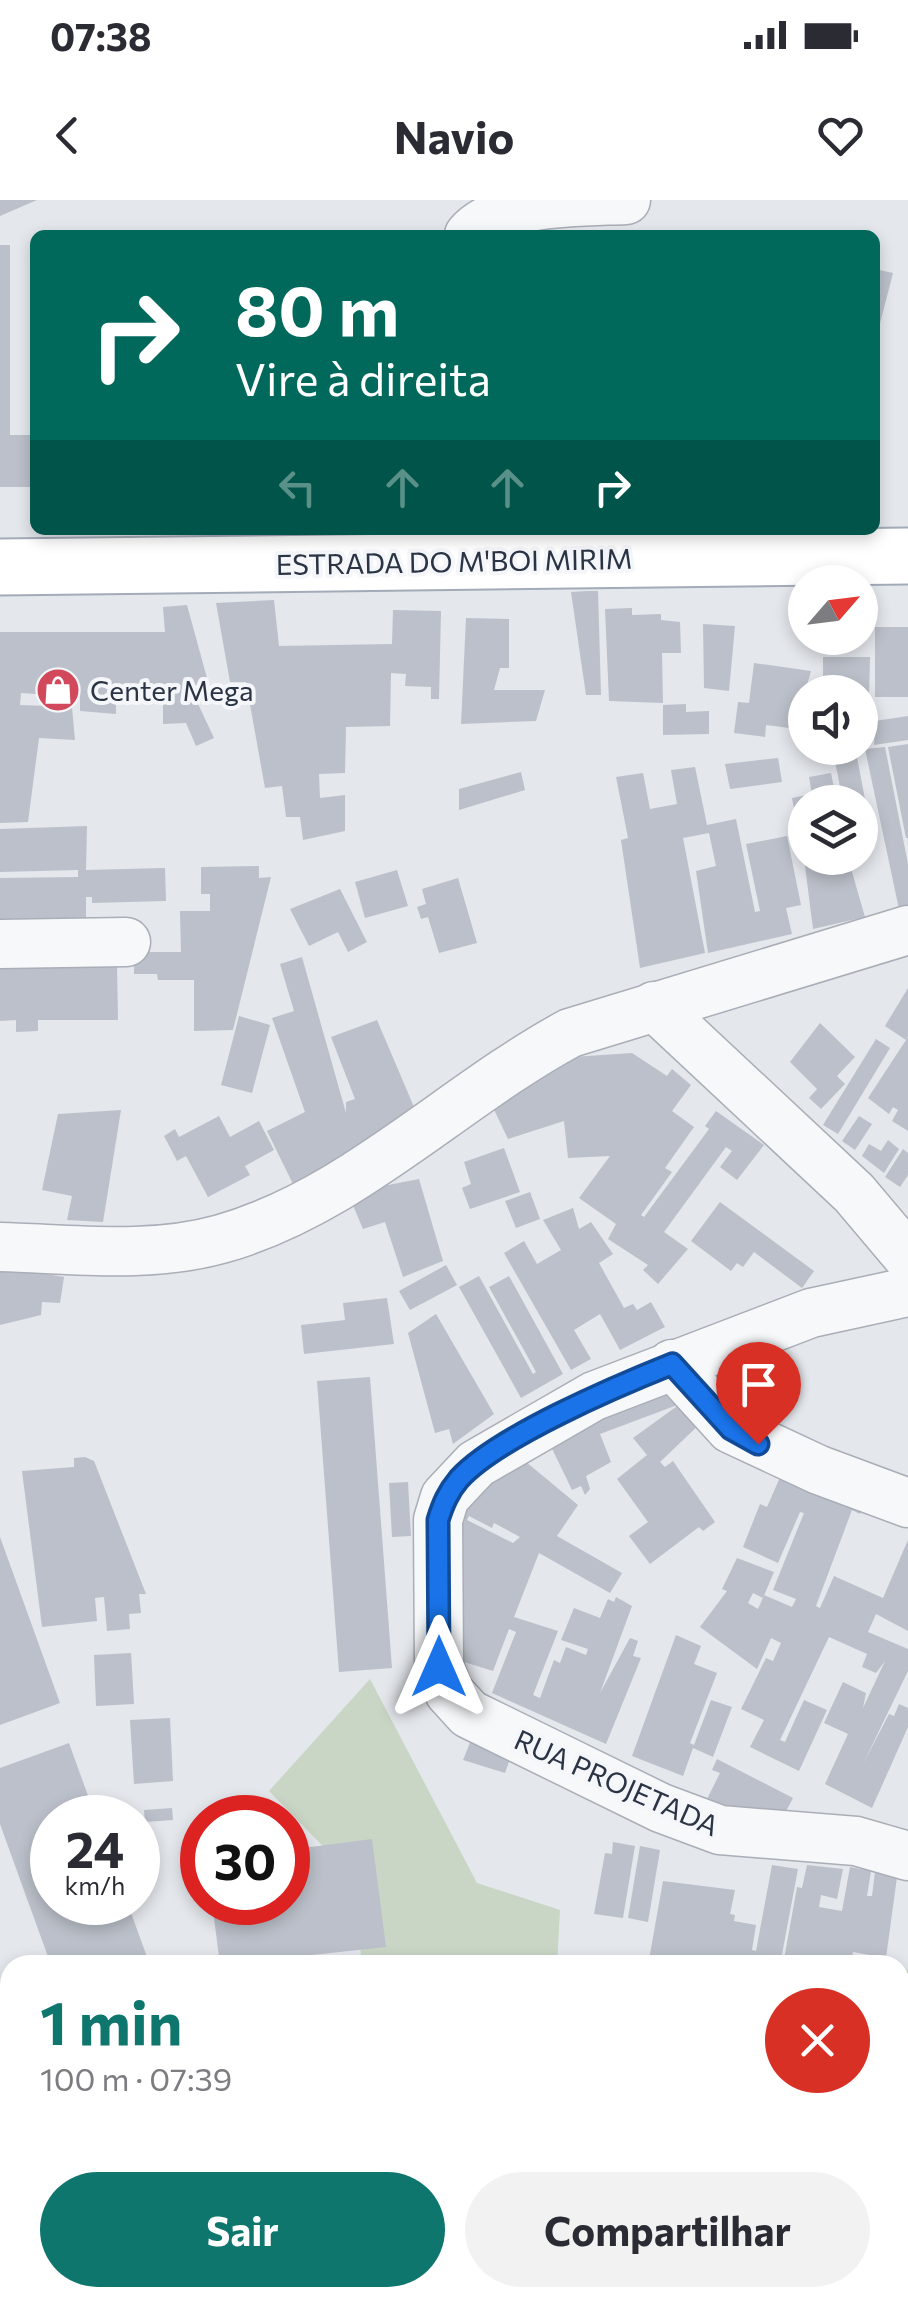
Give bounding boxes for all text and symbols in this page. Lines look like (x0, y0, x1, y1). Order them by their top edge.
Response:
text: 07:38 (50, 12, 151, 59)
icon: back (40, 108, 95, 163)
text: Navio (394, 108, 514, 163)
icon: heart (813, 108, 868, 163)
text: 80 m (235, 265, 399, 350)
icon: right (70, 270, 200, 400)
text: Vire à direita (235, 350, 491, 405)
icon: left (270, 460, 325, 515)
icon: ahead (375, 460, 430, 515)
icon: ahead (480, 460, 535, 515)
icon: right (585, 460, 640, 515)
street label: ESTRADA DO M'BOI MIRIM (275, 541, 633, 581)
north arrow (788, 565, 878, 655)
map controls (788, 565, 878, 875)
shop icon: Center Mega (35, 667, 81, 713)
place label: Center Mega (90, 673, 254, 707)
button: sound (788, 675, 878, 765)
button: layers (788, 785, 878, 875)
pin (716, 1342, 801, 1445)
icon: arrive (731, 1357, 786, 1412)
position arrow (387, 1615, 491, 1719)
street label: RUA PROJETADA (510, 1722, 724, 1842)
speed limit sign: 30 (180, 1795, 310, 1925)
text: 24 (66, 1817, 124, 1878)
text: km/h (65, 1870, 125, 1900)
text: 1 min (40, 1984, 182, 2057)
button: close (765, 1988, 870, 2093)
text: 100 m · 07:39 (40, 2058, 232, 2098)
button: Sair (40, 2172, 445, 2287)
button: Compartilhar (465, 2172, 870, 2287)

